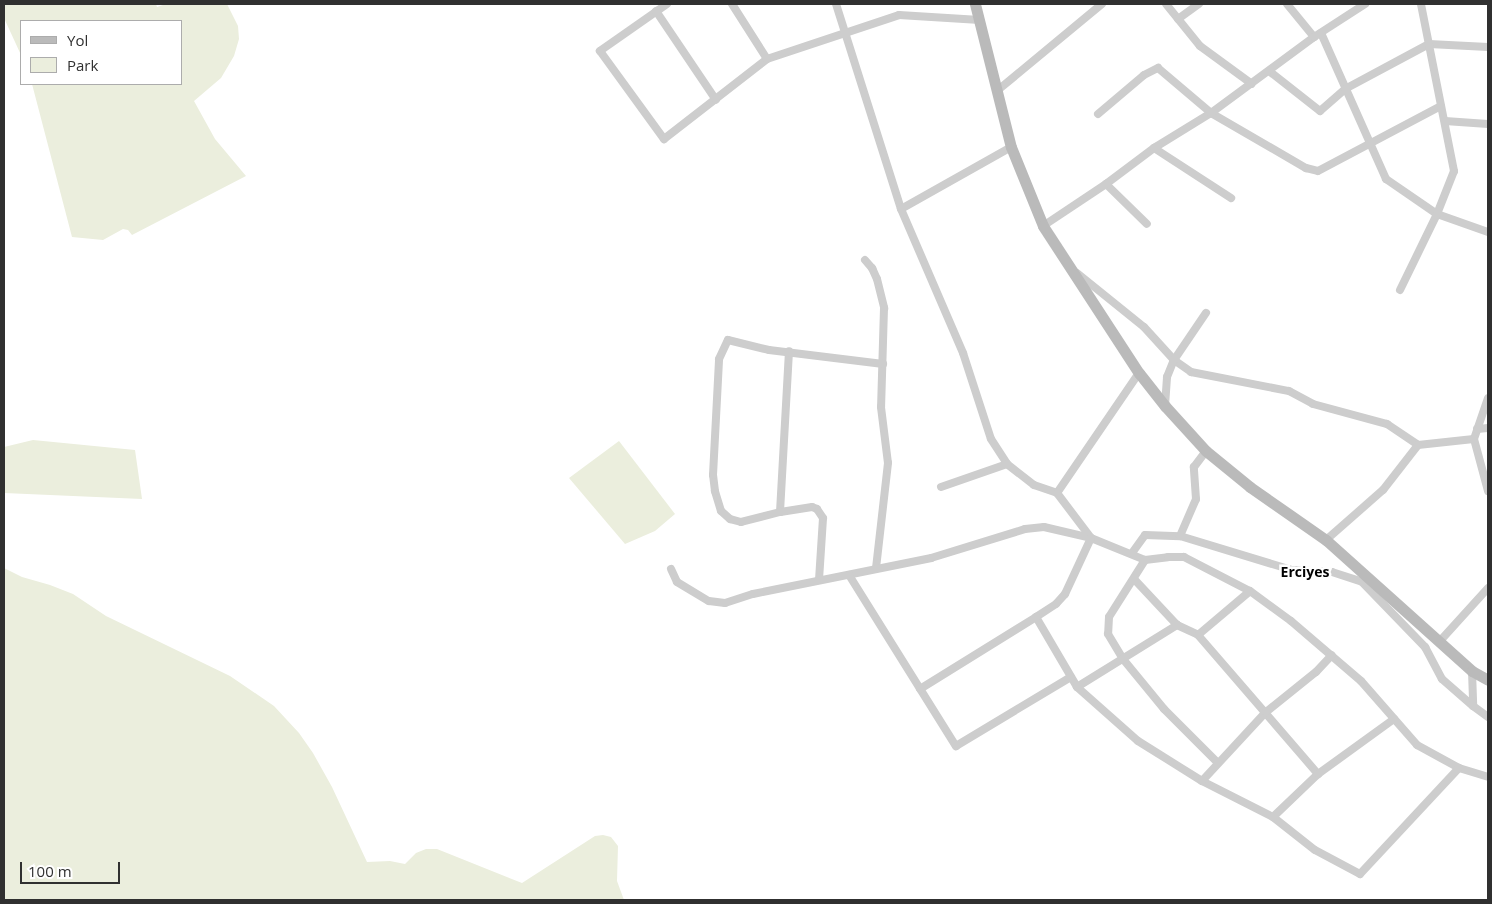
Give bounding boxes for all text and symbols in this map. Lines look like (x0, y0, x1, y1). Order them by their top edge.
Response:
legend (20, 20, 182, 85)
text: Yol (67, 30, 88, 50)
text: Park (67, 55, 98, 75)
district label: Erciyes (1281, 564, 1329, 580)
scale bar (22, 852, 122, 884)
text: 100 m (28, 861, 72, 881)

